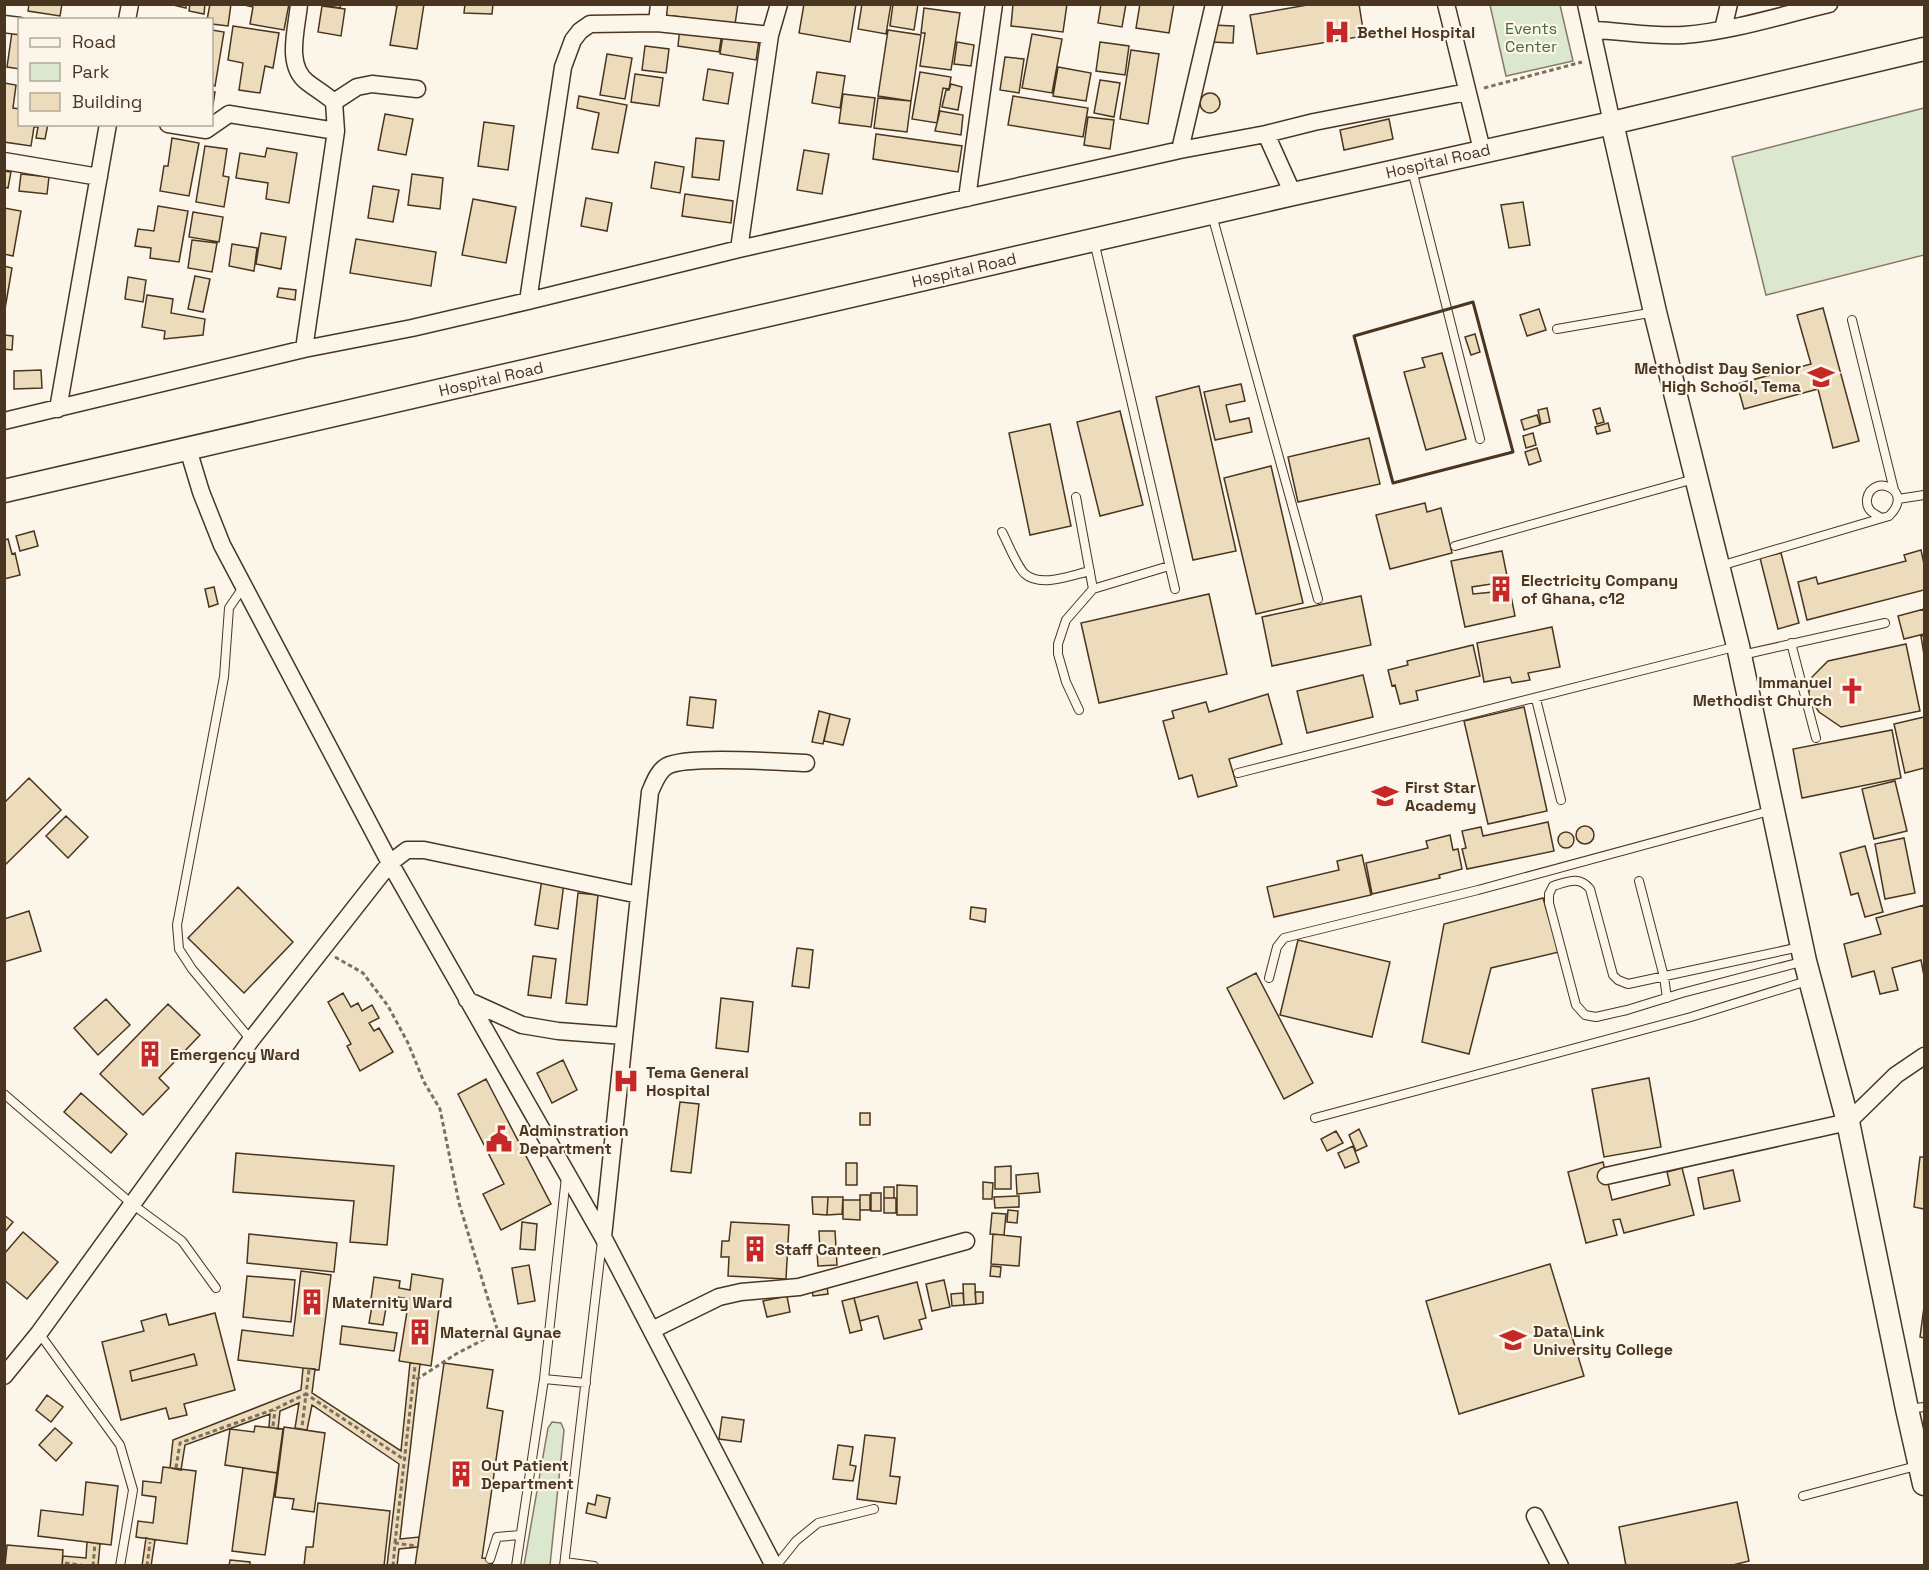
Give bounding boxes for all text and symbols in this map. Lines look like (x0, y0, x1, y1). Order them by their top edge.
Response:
hospital icon: Bethel Hospital (1322, 17, 1352, 47)
legend (18, 18, 213, 126)
park label: Events Center (1505, 18, 1557, 57)
place label: Bethel Hospital (1357, 22, 1475, 43)
text: Road (72, 30, 116, 53)
text: Park (72, 60, 110, 83)
text: Building (72, 90, 142, 113)
street label: Hospital Road (1384, 139, 1492, 183)
street label: Hospital Road (910, 248, 1018, 292)
street label: Hospital Road (437, 357, 545, 401)
place label: Methodist Day Senior High School, Tema (1634, 358, 1801, 397)
school or university icon: Methodist Day Senior High School, Tema (1806, 362, 1836, 392)
place label: Electricity Company of Ghana, c12 (1521, 570, 1678, 609)
building icon: Electricity Company of Ghana, c12 (1486, 574, 1516, 604)
place label: Immanuel Methodist Church (1693, 672, 1832, 711)
church icon: Immanuel Methodist Church (1837, 676, 1867, 706)
place label: First Star Academy (1405, 777, 1476, 816)
school or university icon: First Star Academy (1370, 781, 1400, 811)
building icon: Emergency Ward (135, 1039, 165, 1069)
place label: Emergency Ward (170, 1044, 300, 1065)
place label: Tema General Hospital (646, 1062, 749, 1101)
hospital icon: Tema General Hospital (611, 1066, 641, 1096)
place label: Adminstration Department (519, 1120, 629, 1159)
public building icon: Adminstration Department (484, 1124, 514, 1154)
building icon: Staff Canteen (740, 1234, 770, 1264)
place label: Staff Canteen (775, 1239, 881, 1260)
building icon: Maternity Ward (297, 1287, 327, 1317)
place label: Maternity Ward (332, 1292, 452, 1313)
building icon: Maternal Gynae (405, 1317, 435, 1347)
place label: Data Link University College (1533, 1321, 1673, 1360)
place label: Maternal Gynae (440, 1322, 561, 1343)
school or university icon: Data Link University College (1498, 1325, 1528, 1355)
place label: Out Patient Department (481, 1455, 574, 1494)
building icon: Out Patient Department (446, 1459, 476, 1489)

